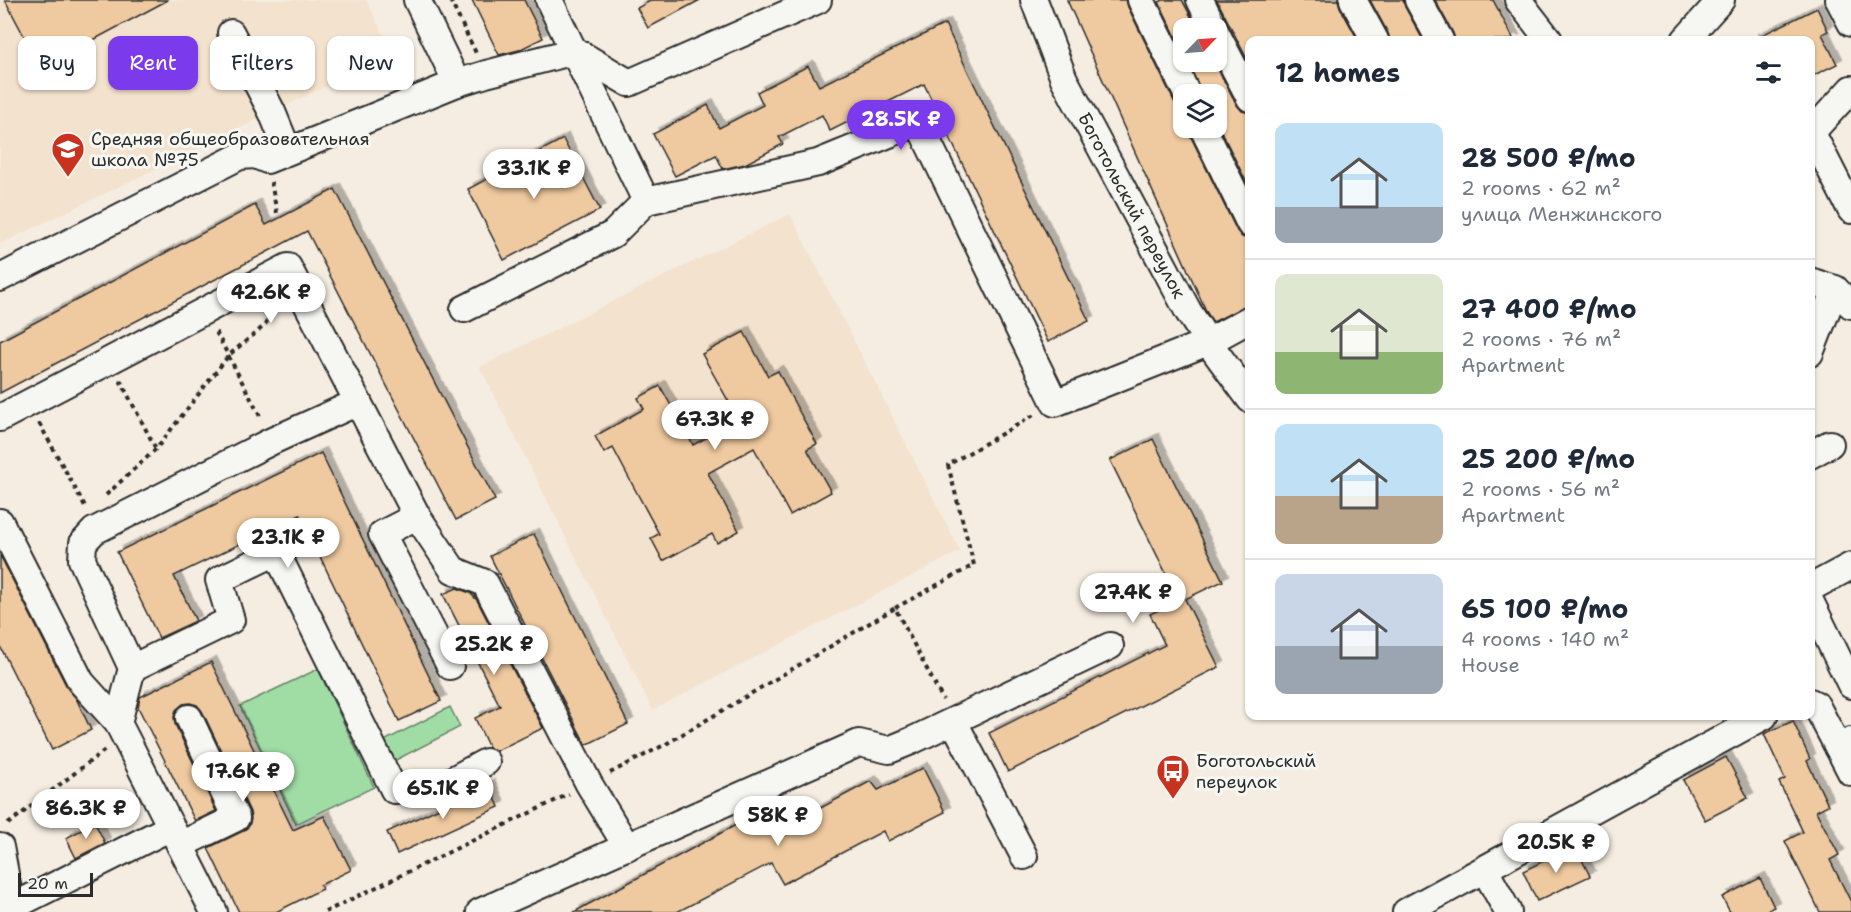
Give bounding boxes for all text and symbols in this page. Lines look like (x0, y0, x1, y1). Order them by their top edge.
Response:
north arrow (1173, 18, 1227, 72)
map controls (1173, 18, 1227, 138)
chip: Buy (18, 36, 96, 90)
chip: Rent (108, 36, 198, 90)
chip: Filters (210, 36, 315, 90)
chip: New (327, 36, 414, 90)
text: 12 homes (1275, 55, 1400, 90)
icon: filters (1752, 56, 1785, 89)
button: layers (1173, 84, 1227, 138)
pin: 28.5K ₽ (846, 100, 956, 151)
text: 28.5K ₽ (861, 106, 941, 132)
street label: Боготольский переулок (1072, 108, 1191, 303)
place label: Средняя общеобразовательная школа №75 (91, 127, 370, 172)
school or university icon: Средняя общеобразовательная школа №75 (50, 131, 86, 178)
text: 28 500 ₽/mo (1461, 140, 1636, 175)
icon: home (1323, 147, 1395, 219)
pin: 33.1K ₽ (479, 149, 589, 200)
text: 33.1K ₽ (497, 155, 571, 181)
text: 2 rooms · 62 m² (1461, 175, 1621, 201)
text: улица Менжинского (1461, 201, 1662, 227)
pin: 42.6K ₽ (216, 273, 326, 324)
text: 42.6K ₽ (231, 279, 311, 305)
text: 27 400 ₽/mo (1461, 291, 1637, 326)
icon: home (1323, 298, 1395, 370)
text: 2 rooms · 76 m² (1461, 326, 1621, 352)
text: Apartment (1461, 352, 1565, 378)
pin: 67.3K ₽ (660, 400, 770, 451)
text: 67.3K ₽ (675, 406, 755, 432)
text: 25 200 ₽/mo (1461, 441, 1635, 476)
icon: home (1323, 448, 1395, 520)
text: 2 rooms · 56 m² (1461, 476, 1620, 502)
text: Apartment (1461, 502, 1565, 528)
pin: 23.1K ₽ (233, 518, 343, 569)
text: 23.1K ₽ (251, 524, 325, 550)
pin: 27.4K ₽ (1078, 573, 1188, 624)
text: 27.4K ₽ (1094, 579, 1172, 605)
text: 65 100 ₽/mo (1461, 591, 1628, 626)
icon: home (1323, 598, 1395, 670)
pin: 25.2K ₽ (439, 625, 549, 676)
text: 4 rooms · 140 m² (1461, 626, 1629, 652)
text: 25.2K ₽ (454, 631, 534, 657)
text: House (1461, 652, 1520, 678)
place label: Боготольский переулок (1196, 749, 1316, 794)
pin: 17.6K ₽ (188, 752, 298, 803)
bus stop icon: Боготольский переулок (1155, 753, 1191, 800)
text: 17.6K ₽ (205, 758, 281, 784)
pin: 65.1K ₽ (388, 769, 498, 820)
text: 65.1K ₽ (406, 775, 480, 801)
pin: 86.3K ₽ (31, 789, 141, 840)
text: 86.3K ₽ (45, 795, 127, 821)
pin: 58K ₽ (736, 796, 820, 847)
text: 58K ₽ (748, 802, 808, 828)
pin: 20.5K ₽ (1501, 823, 1611, 874)
text: 20.5K ₽ (1516, 829, 1596, 855)
scale bar (18, 870, 93, 898)
text: 20 m (27, 873, 68, 894)

